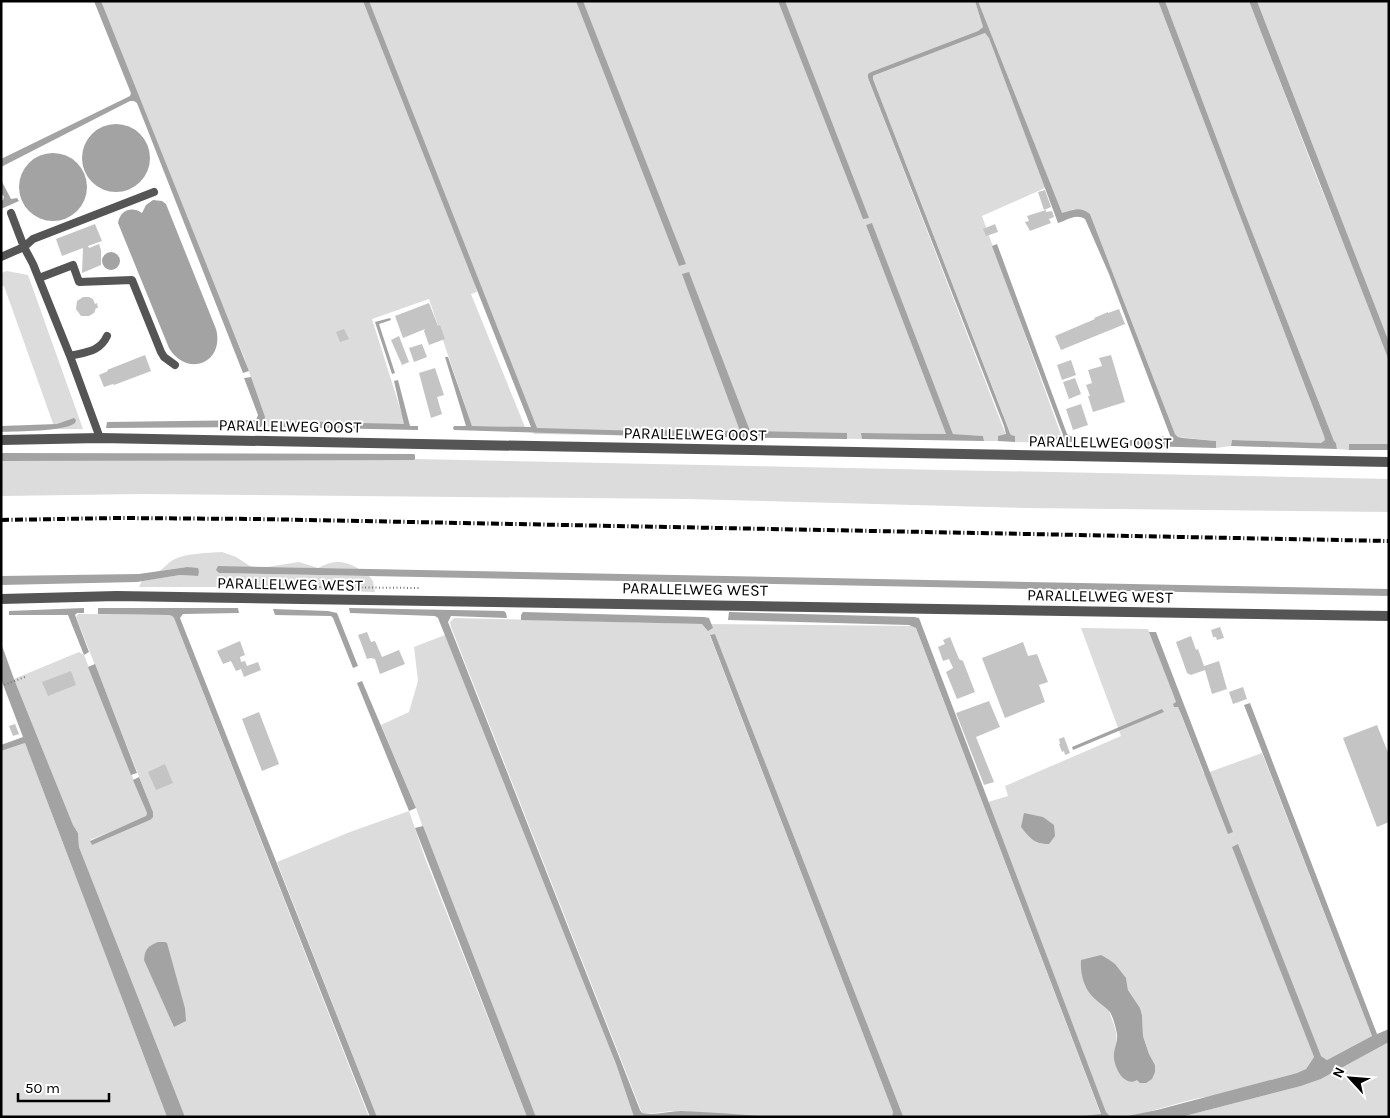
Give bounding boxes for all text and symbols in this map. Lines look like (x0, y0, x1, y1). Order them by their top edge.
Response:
street label: PARALLELWEG OOST (218, 415, 362, 437)
street label: PARALLELWEG OOST (623, 423, 767, 445)
street label: PARALLELWEG OOST (1028, 431, 1172, 453)
street label: PARALLELWEG WEST (217, 573, 363, 595)
street label: PARALLELWEG WEST (622, 578, 768, 600)
street label: PARALLELWEG WEST (1027, 585, 1173, 607)
north arrow (1325, 1053, 1375, 1103)
text: N (1329, 1064, 1349, 1081)
scale bar (18, 1070, 109, 1102)
text: 50 m (25, 1079, 60, 1097)

